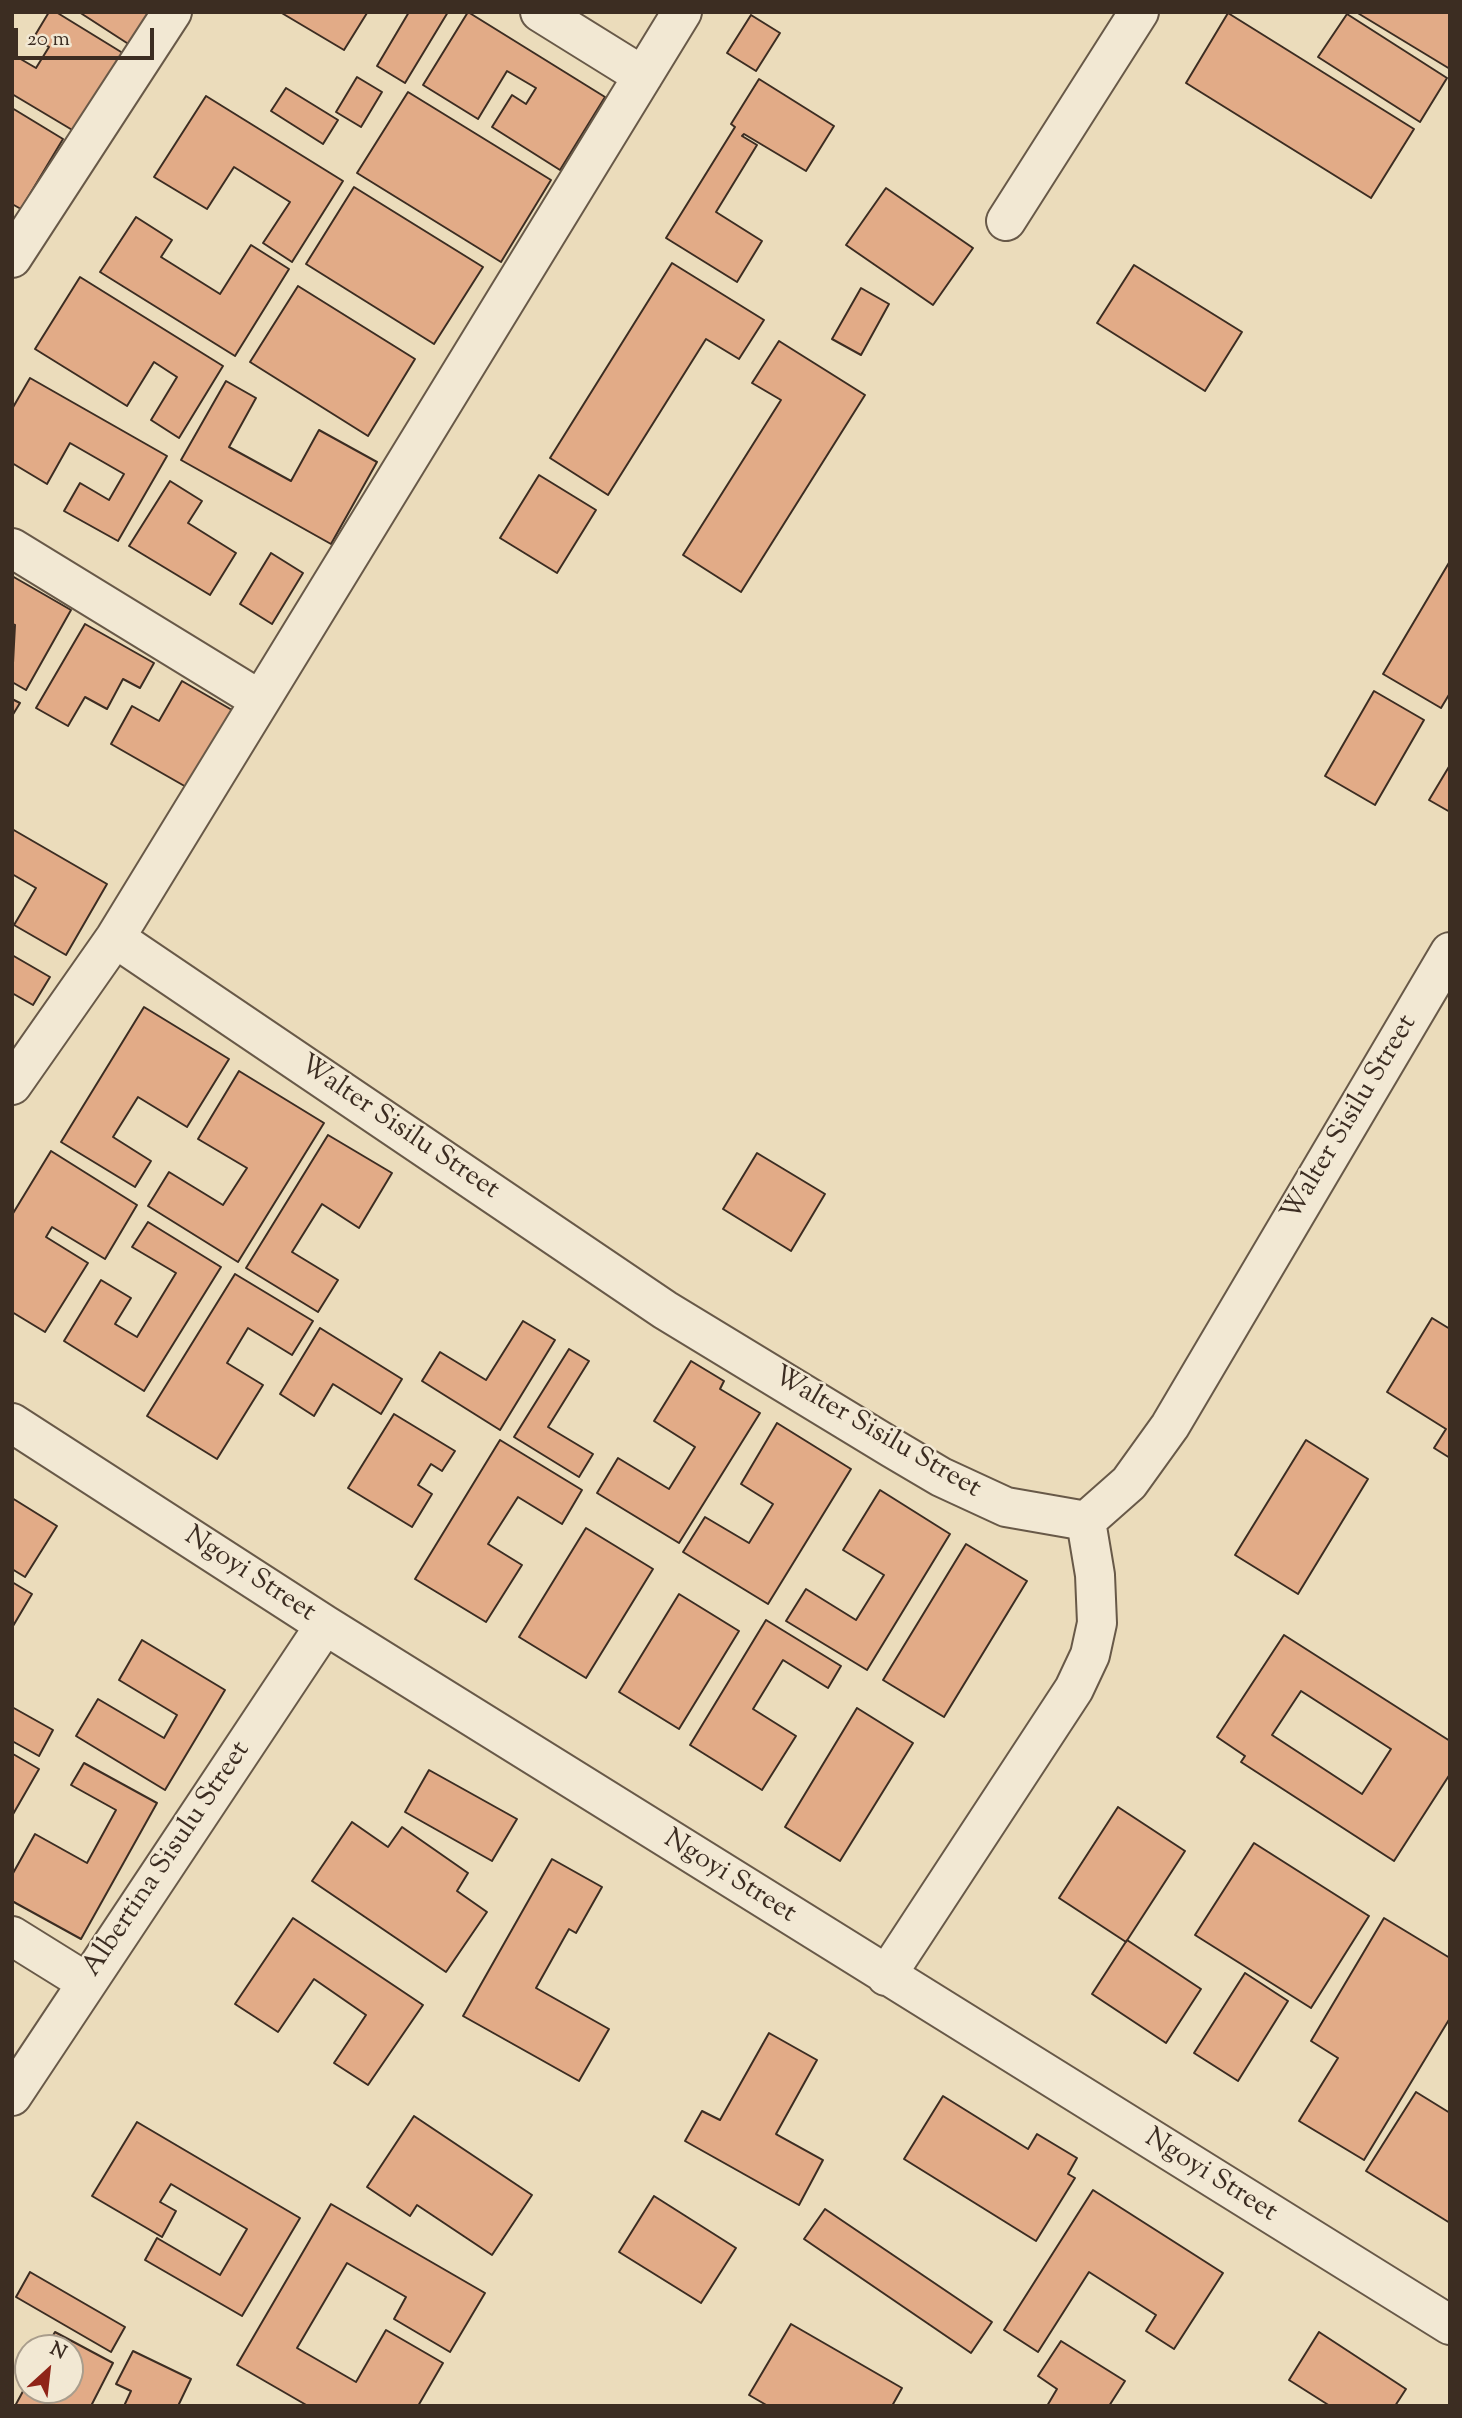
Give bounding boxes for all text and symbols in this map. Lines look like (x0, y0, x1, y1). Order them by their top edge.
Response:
scale bar (18, 14, 158, 58)
text: 20 m (27, 25, 70, 55)
street label: Walter Sisilu Street (1276, 1010, 1426, 1228)
street label: Walter Sisilu Street (291, 1050, 505, 1208)
street label: Walter Sisilu Street (766, 1361, 986, 1507)
street label: Ngoyi Street (177, 1521, 321, 1631)
street label: Albertina Sisulu Street (77, 1736, 259, 1984)
street label: Ngoyi Street (656, 1824, 802, 1932)
street label: Ngoyi Street (1137, 2123, 1283, 2231)
north arrow (14, 2334, 84, 2404)
text: N (45, 2336, 71, 2367)

